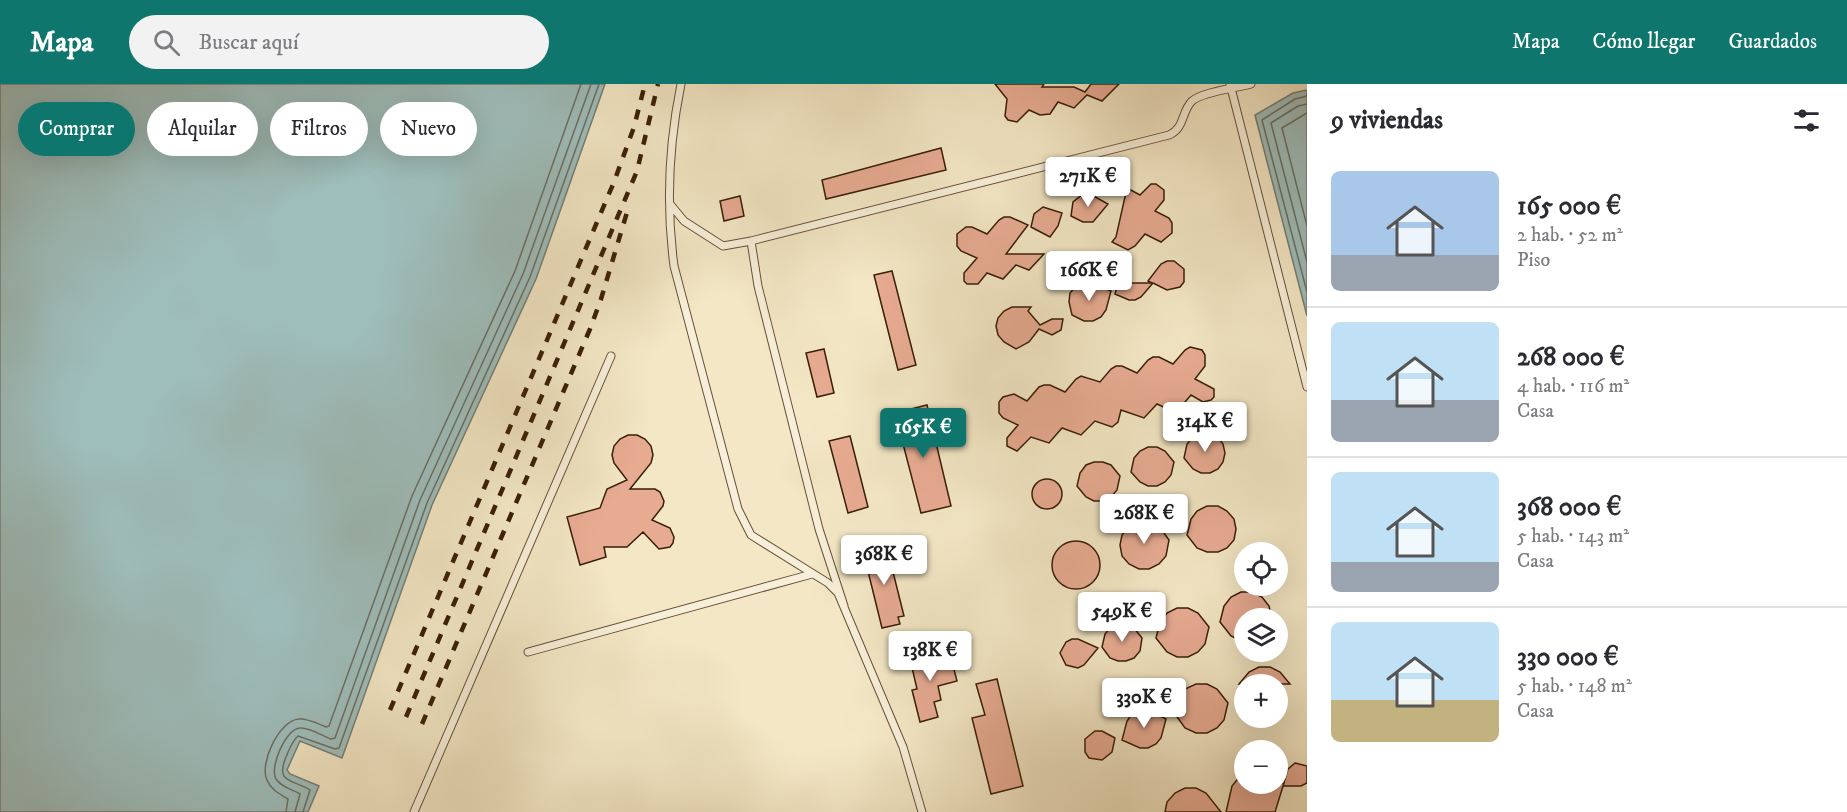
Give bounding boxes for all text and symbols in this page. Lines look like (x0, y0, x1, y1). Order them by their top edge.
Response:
search box (129, 15, 549, 69)
text: Mapa (30, 25, 93, 60)
icon: search (150, 26, 183, 59)
text: Buscar aquí (198, 29, 299, 56)
text: Mapa (1512, 29, 1560, 55)
text: Cómo llegar (1593, 29, 1695, 55)
text: Guardados (1728, 29, 1817, 55)
chip: Comprar (18, 102, 135, 156)
chip: Alquilar (147, 102, 258, 156)
chip: Filtros (270, 102, 368, 156)
chip: Nuevo (380, 102, 477, 156)
text: 9 viviendas (1331, 104, 1443, 137)
icon: filters (1790, 104, 1823, 137)
pin: 271K € (1039, 157, 1137, 208)
text: 271K € (1059, 164, 1117, 189)
text: 165 000 € (1517, 190, 1621, 223)
icon: home (1379, 195, 1451, 267)
text: 2 hab. · 52 m² (1517, 223, 1623, 248)
text: Piso (1517, 248, 1550, 273)
pin: 166K € (1040, 251, 1138, 302)
text: 166K € (1060, 258, 1118, 283)
text: 268 000 € (1517, 341, 1625, 374)
icon: home (1379, 346, 1451, 418)
text: 4 hab. · 116 m² (1517, 374, 1629, 399)
text: Casa (1517, 399, 1554, 424)
pin: 314K € (1156, 402, 1254, 453)
pin: 165K € (874, 408, 972, 459)
text: 314K € (1177, 409, 1233, 434)
text: 165K € (894, 415, 952, 440)
text: 368 000 € (1517, 491, 1622, 524)
pin: 268K € (1095, 494, 1193, 545)
icon: home (1379, 496, 1451, 568)
text: 268K € (1114, 501, 1174, 526)
text: 5 hab. · 143 m² (1517, 524, 1629, 549)
pin: 368K € (835, 535, 933, 586)
text: 368K € (855, 542, 913, 567)
map controls (1234, 542, 1288, 794)
button: locate (1234, 542, 1288, 596)
text: Casa (1517, 549, 1554, 574)
pin: 549K € (1073, 592, 1171, 643)
text: 549K € (1092, 599, 1152, 624)
button: layers (1234, 608, 1288, 662)
pin: 138K € (881, 631, 979, 682)
text: 138K € (903, 638, 957, 663)
text: 330 000 € (1517, 641, 1619, 674)
icon: home (1379, 646, 1451, 718)
button: + (1234, 674, 1288, 728)
text: 5 hab. · 148 m² (1517, 674, 1632, 699)
pin: 330K € (1095, 678, 1193, 729)
text: 330K € (1116, 685, 1172, 710)
text: Casa (1517, 699, 1554, 724)
button: − (1234, 740, 1288, 794)

